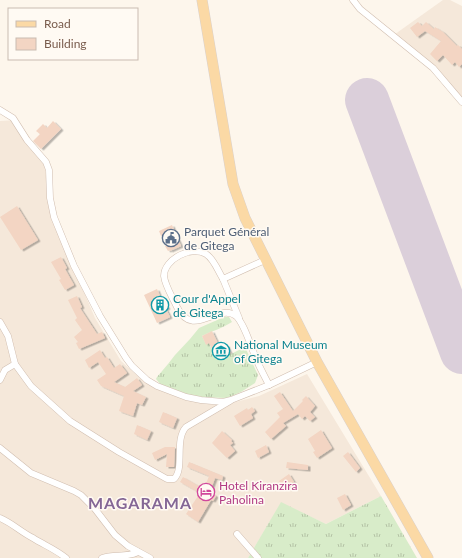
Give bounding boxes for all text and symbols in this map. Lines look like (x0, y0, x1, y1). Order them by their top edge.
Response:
legend (8, 8, 138, 60)
text: Road (44, 16, 71, 31)
text: Building (44, 36, 87, 51)
place label: Parquet Général de Gitega (184, 224, 269, 253)
public building icon: Parquet Général de Gitega (161, 228, 181, 248)
place label: Cour d'Appel de Gitega (173, 291, 241, 320)
building icon: Cour d'Appel de Gitega (150, 295, 170, 315)
place label: National Museum of Gitega (234, 337, 328, 366)
museum icon: National Museum of Gitega (211, 341, 231, 361)
place label: Hotel Kiranzira Paholina (219, 478, 298, 507)
hotel icon: Hotel Kiranzira Paholina (196, 482, 216, 502)
district label: MAGARAMA (88, 493, 192, 512)

